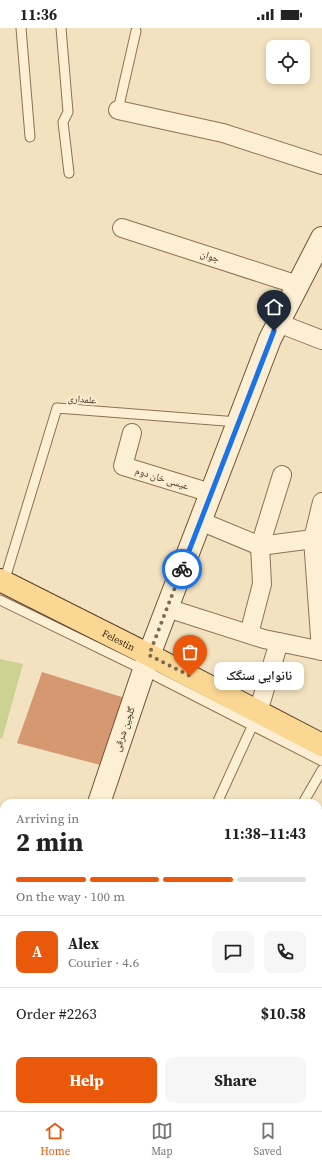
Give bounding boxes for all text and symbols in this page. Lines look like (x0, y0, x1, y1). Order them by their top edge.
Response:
text: 11:36 (20, 4, 57, 25)
map controls (266, 40, 310, 84)
button: locate (266, 40, 310, 84)
street label: جوان (199, 247, 222, 265)
pin (257, 290, 291, 331)
icon: home (263, 296, 285, 318)
street label: علمداری (67, 392, 97, 406)
street label: عیسی خان دوم (133, 464, 190, 493)
courier (162, 549, 202, 589)
icon: bike (171, 558, 193, 580)
street label: Felestin (100, 626, 137, 654)
pin (173, 635, 207, 676)
icon: bag (179, 641, 201, 663)
callout: نانوایی سنگک (214, 662, 304, 690)
text: نانوایی سنگک (226, 667, 292, 684)
street label: گلچین شرقی (110, 704, 138, 753)
text: Arriving in (16, 810, 79, 827)
text: 11:38–11:43 (224, 823, 306, 844)
text: 2 min (16, 824, 83, 860)
text: On the way · 100 m (16, 888, 125, 905)
button: chat (212, 931, 254, 973)
button: phone (264, 931, 306, 973)
text: Alex (68, 933, 99, 954)
text: A (32, 941, 42, 962)
text: Courier · 4.6 (68, 954, 139, 971)
text: Order #2263 (16, 1003, 97, 1024)
text: $10.58 (261, 1003, 306, 1024)
button: Help (16, 1057, 157, 1103)
button: Share (165, 1057, 306, 1103)
tab: Home (40, 1120, 70, 1159)
tab: Map (151, 1120, 173, 1159)
tab: Saved (254, 1120, 282, 1159)

